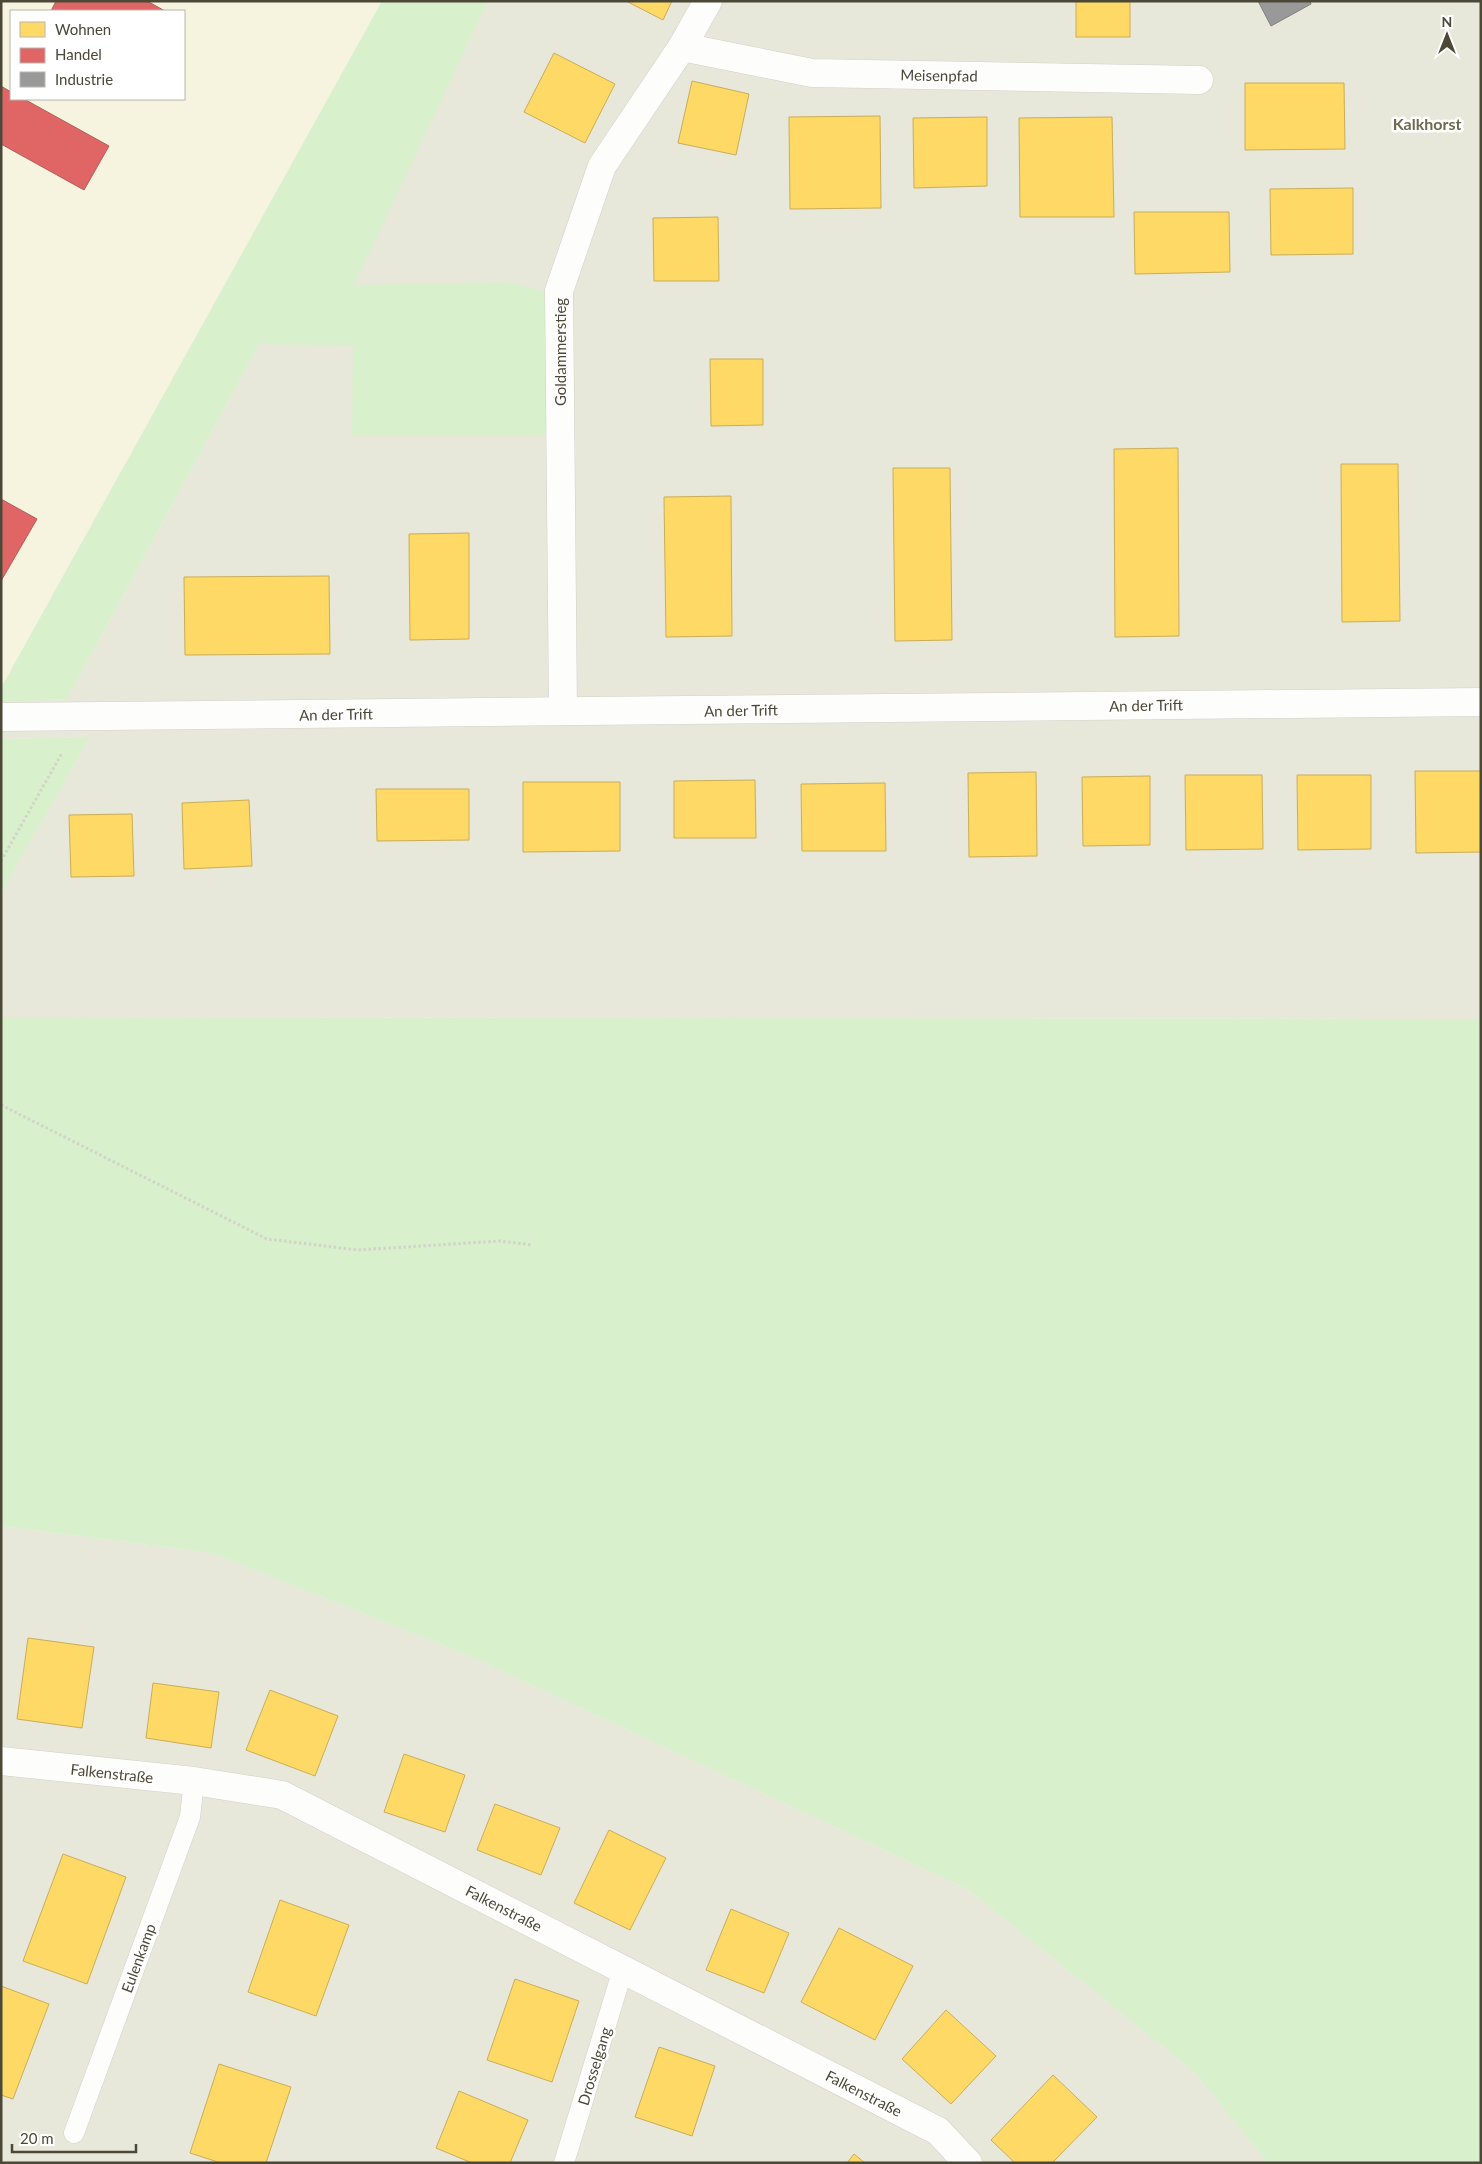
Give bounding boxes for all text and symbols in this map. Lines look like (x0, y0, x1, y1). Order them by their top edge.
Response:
legend (10, 10, 185, 100)
north arrow (1422, 10, 1472, 60)
text: N (1442, 13, 1452, 30)
text: Wohnen (55, 20, 111, 38)
text: Handel (55, 45, 102, 63)
street label: Meisenpfad (900, 65, 978, 85)
text: Industrie (55, 70, 113, 88)
district label: Kalkhorst (1393, 114, 1461, 133)
street label: Goldammerstieg (551, 298, 569, 406)
street label: An der Trift (1109, 695, 1184, 715)
street label: An der Trift (704, 700, 779, 720)
street label: An der Trift (299, 704, 374, 724)
street label: Falkenstraße (70, 1760, 154, 1786)
street label: Falkenstraße (463, 1881, 545, 1935)
street label: Eulenkamp (117, 1921, 159, 1995)
street label: Drosselgang (574, 2025, 614, 2107)
street label: Falkenstraße (823, 2066, 905, 2120)
scale bar (12, 2122, 136, 2154)
text: 20 m (20, 2129, 54, 2147)

